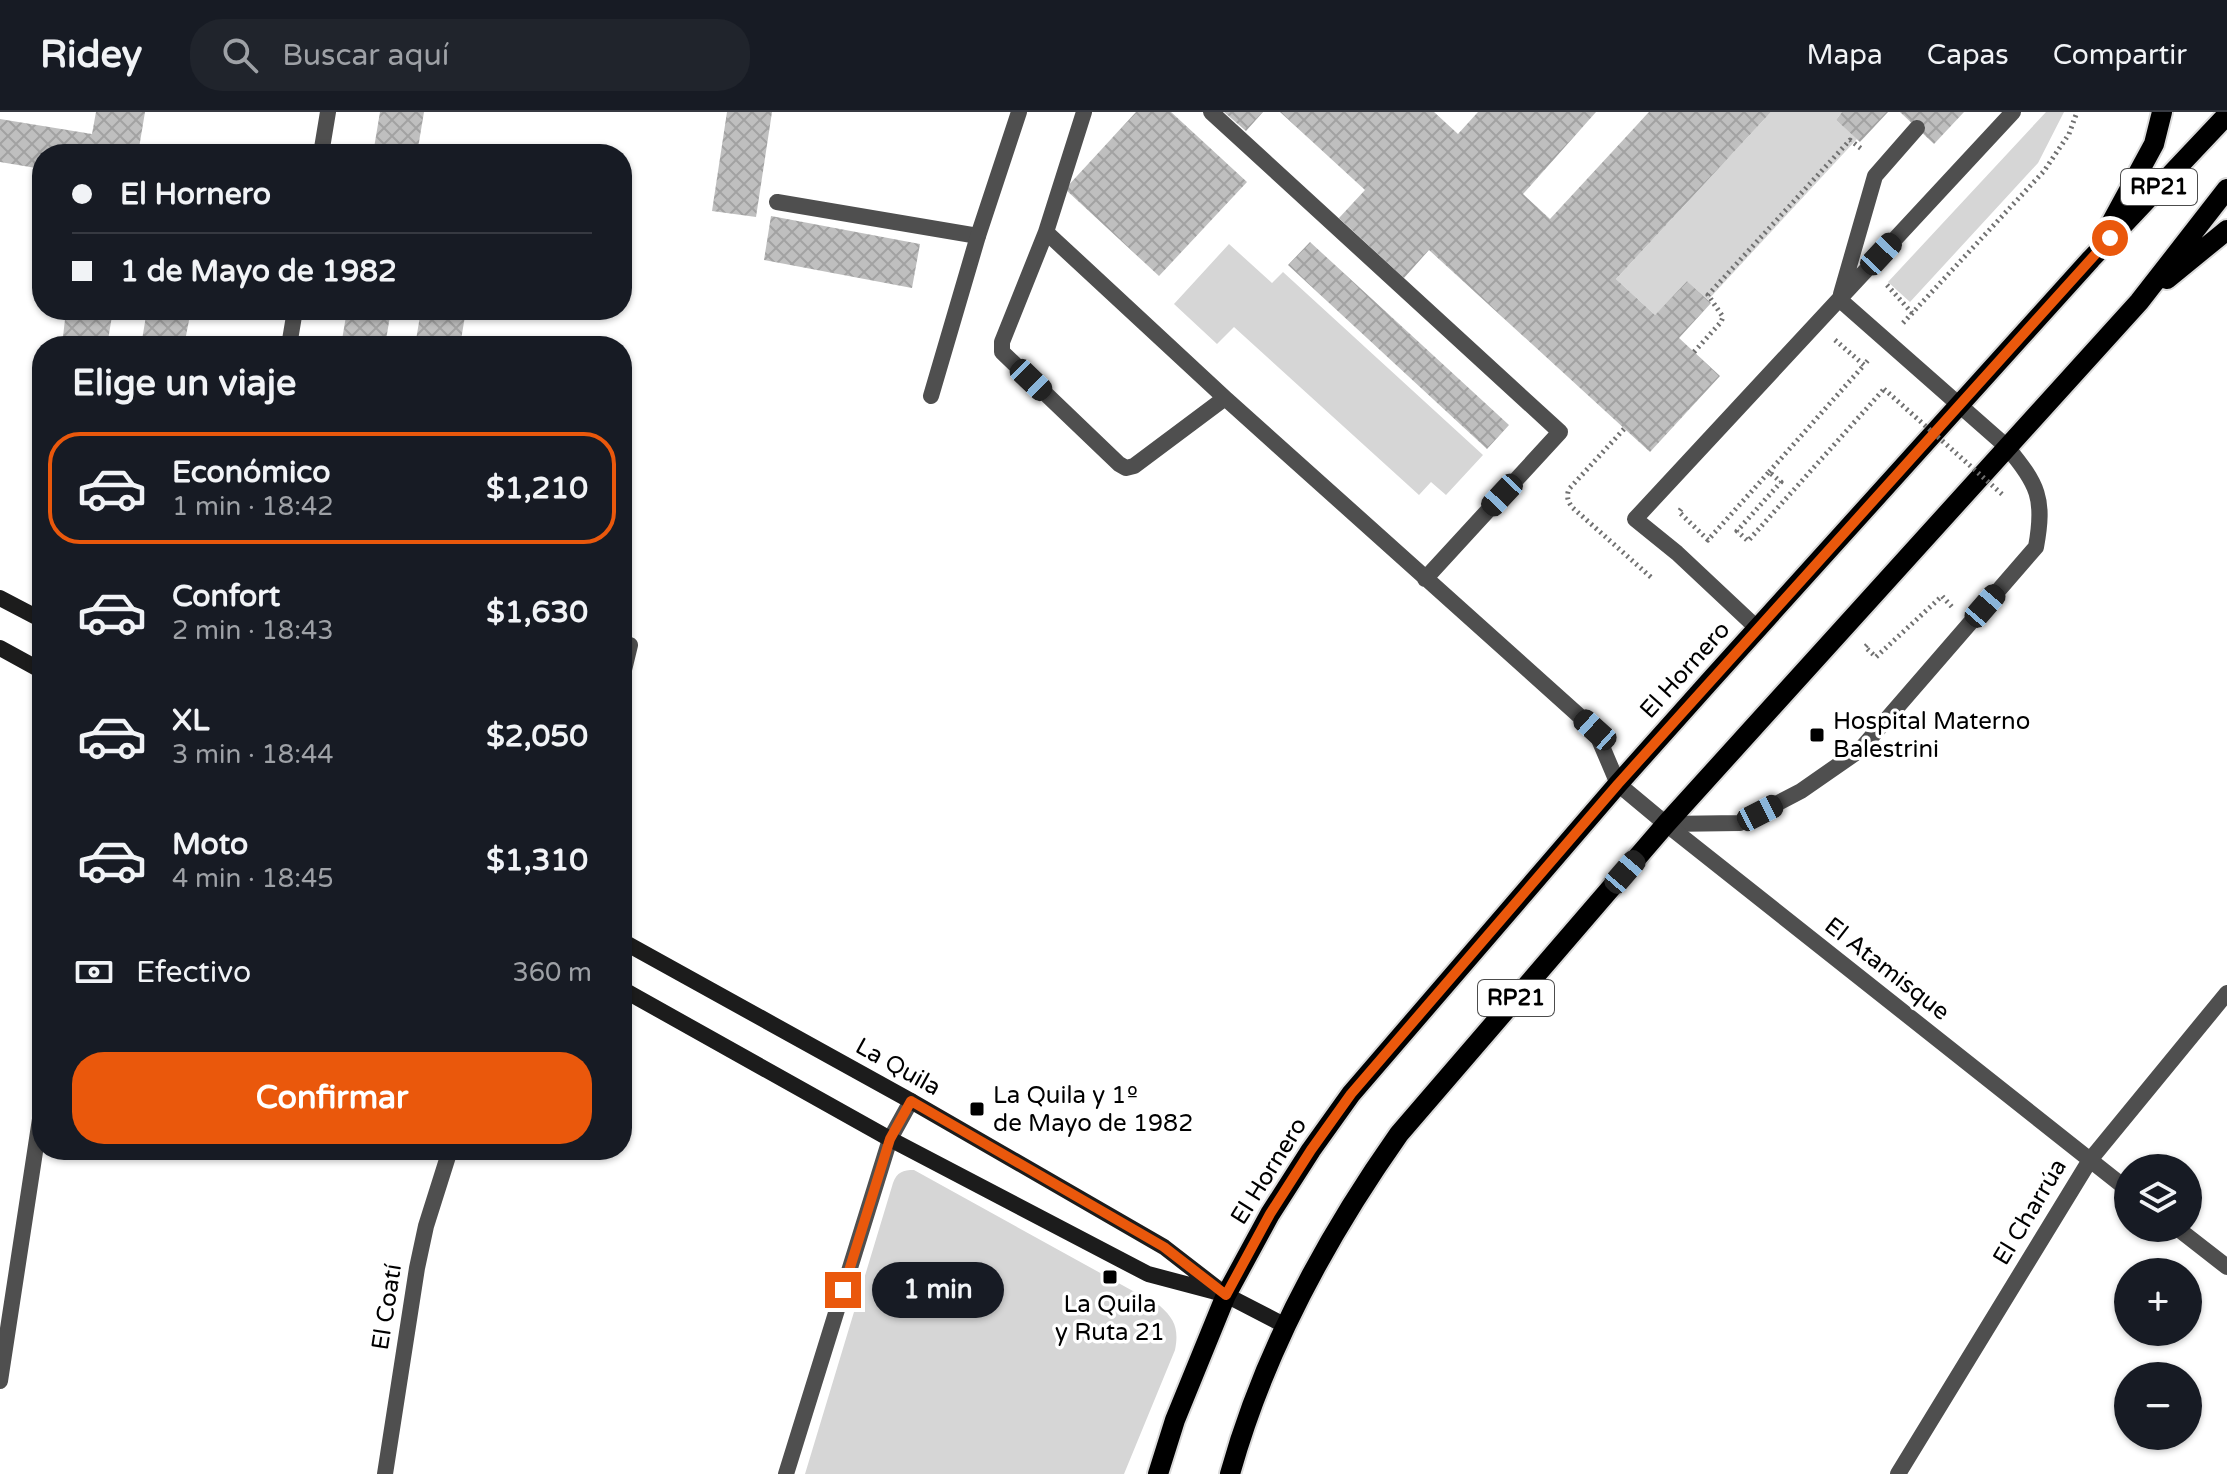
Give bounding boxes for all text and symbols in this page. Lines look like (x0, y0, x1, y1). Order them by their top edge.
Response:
search box (190, 19, 750, 91)
text: Ridey (40, 32, 142, 78)
icon: search (218, 33, 262, 77)
text: Buscar aquí (282, 37, 449, 74)
text: Mapa (1806, 38, 1883, 72)
text: Capas (1927, 38, 2009, 72)
text: Compartir (2053, 38, 2187, 72)
road number: RP21 (2121, 169, 2197, 205)
text: El Hornero (120, 176, 271, 213)
route start (2092, 220, 2128, 256)
car (1856, 228, 1906, 280)
text: 1 de Mayo de 1982 (120, 253, 397, 290)
car (1005, 355, 1057, 405)
text: Elige un viaje (72, 362, 296, 405)
icon: car (76, 452, 148, 524)
text: Económico (172, 454, 330, 491)
car (1477, 469, 1527, 521)
text: $1,210 (486, 470, 588, 507)
text: 1 min · 18:42 (172, 491, 334, 522)
icon: car (76, 576, 148, 648)
text: Confort (172, 578, 280, 615)
car (1960, 580, 2010, 632)
text: $1,630 (486, 594, 588, 631)
text: 2 min · 18:43 (172, 615, 334, 646)
street label: El Hornero (1634, 615, 1736, 725)
icon: car (76, 700, 148, 772)
text: XL (172, 702, 209, 739)
car (1569, 705, 1621, 755)
place label: Hospital Materno Balestrini (1833, 707, 2030, 764)
text: $2,050 (486, 718, 588, 755)
marker: Hospital Materno Balestrini (1808, 726, 1826, 744)
text: 3 min · 18:44 (172, 739, 334, 770)
car (1733, 791, 1787, 835)
icon: car (76, 824, 148, 896)
text: Moto (172, 826, 248, 863)
text: $1,310 (486, 842, 588, 879)
car (1600, 846, 1650, 898)
text: 4 min · 18:45 (172, 863, 334, 894)
street label: El Atamisque (1819, 911, 1955, 1027)
icon: cash (72, 950, 116, 994)
text: Efectivo (136, 954, 251, 991)
text: 360 m (512, 957, 592, 988)
road number: RP21 (1478, 980, 1554, 1016)
street label: La Quila (850, 1032, 946, 1102)
button: Confirmar (72, 1052, 592, 1144)
place label: La Quila y 1º de Mayo de 1982 (993, 1081, 1193, 1138)
marker: La Quila y 1º de Mayo de 1982 (968, 1100, 986, 1118)
street label: El Hornero (1225, 1112, 1313, 1230)
street label: El Charrúa (1987, 1154, 2073, 1270)
map controls (2114, 1154, 2202, 1450)
button: layers (2114, 1154, 2202, 1242)
button: + (2114, 1258, 2202, 1346)
street label: El Coatí (366, 1262, 408, 1352)
callout: 1 min (871, 1262, 1003, 1318)
marker: La Quila y Ruta 21 (1101, 1268, 1119, 1286)
route end (825, 1272, 861, 1308)
text: 1 min (903, 1274, 973, 1305)
place label: La Quila y Ruta 21 (1055, 1290, 1165, 1347)
button: − (2114, 1362, 2202, 1450)

